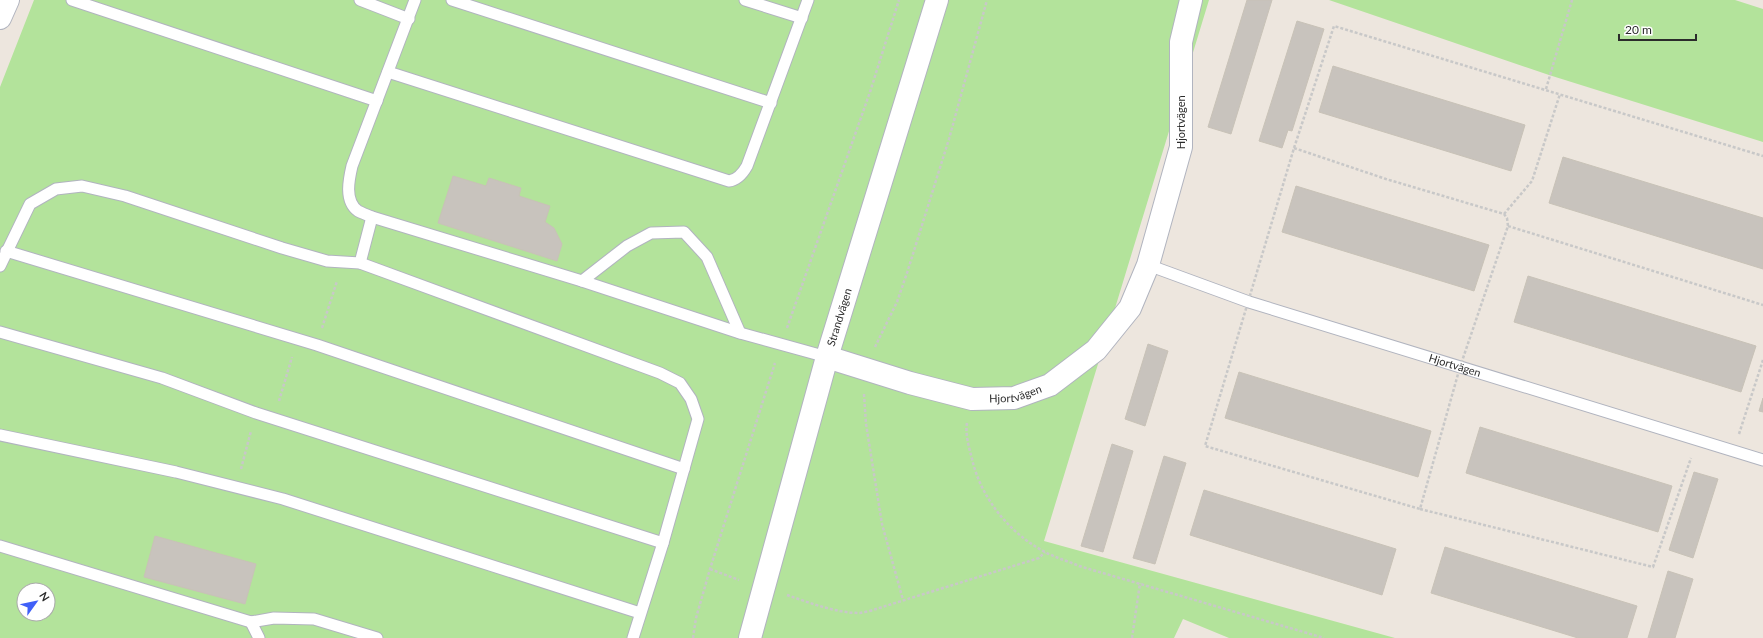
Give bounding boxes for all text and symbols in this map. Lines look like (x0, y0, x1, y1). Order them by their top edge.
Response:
scale bar (1619, 16, 1696, 42)
text: 20 m (1625, 22, 1652, 37)
street label: Hjortvägen (1174, 95, 1187, 149)
street label: Strandvägen (824, 286, 854, 348)
street label: Hjortvägen (1427, 351, 1483, 379)
street label: Hjortvägen (989, 382, 1043, 405)
north arrow (16, 582, 56, 622)
text: N (37, 589, 53, 603)

